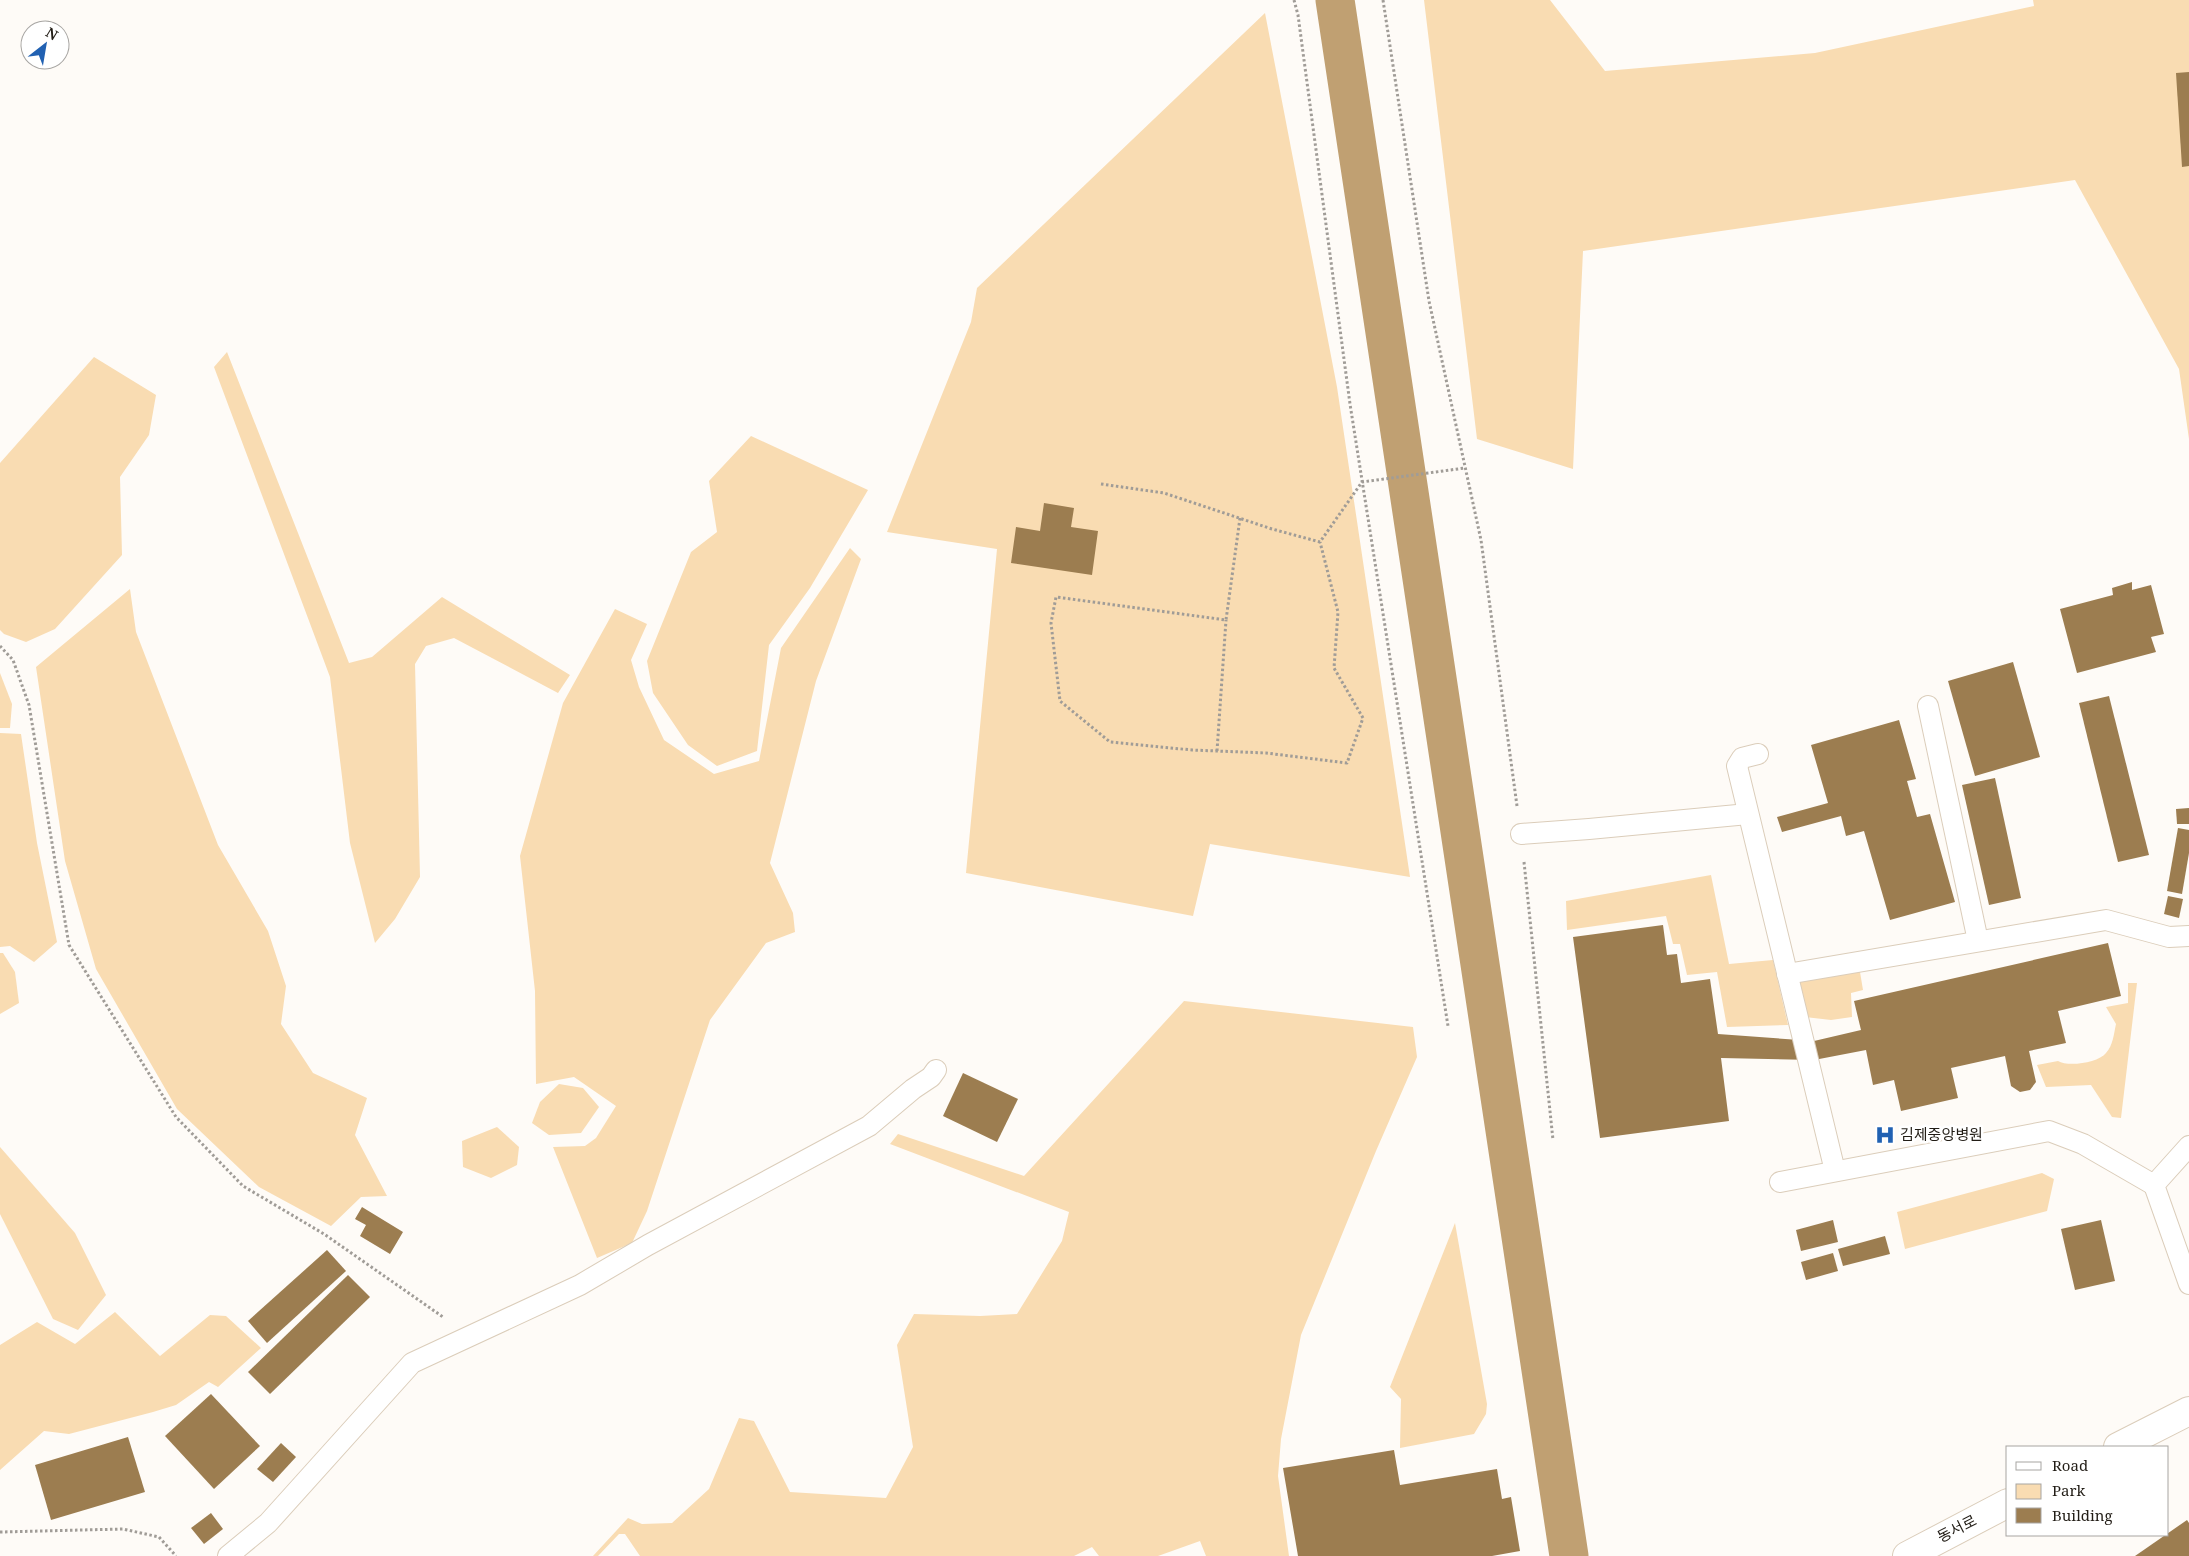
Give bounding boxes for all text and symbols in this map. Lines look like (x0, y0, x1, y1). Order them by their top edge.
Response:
north arrow (20, 20, 70, 70)
text: N (42, 22, 62, 44)
hospital icon: 김제중앙병원 (1874, 1124, 1896, 1146)
place label: 김제중앙병원 (1900, 1124, 1983, 1144)
legend (2006, 1446, 2169, 1536)
text: Road (2052, 1455, 2088, 1475)
text: Park (2052, 1480, 2086, 1500)
text: Building (2052, 1505, 2113, 1525)
street label: 동서로 (1934, 1510, 1980, 1546)

